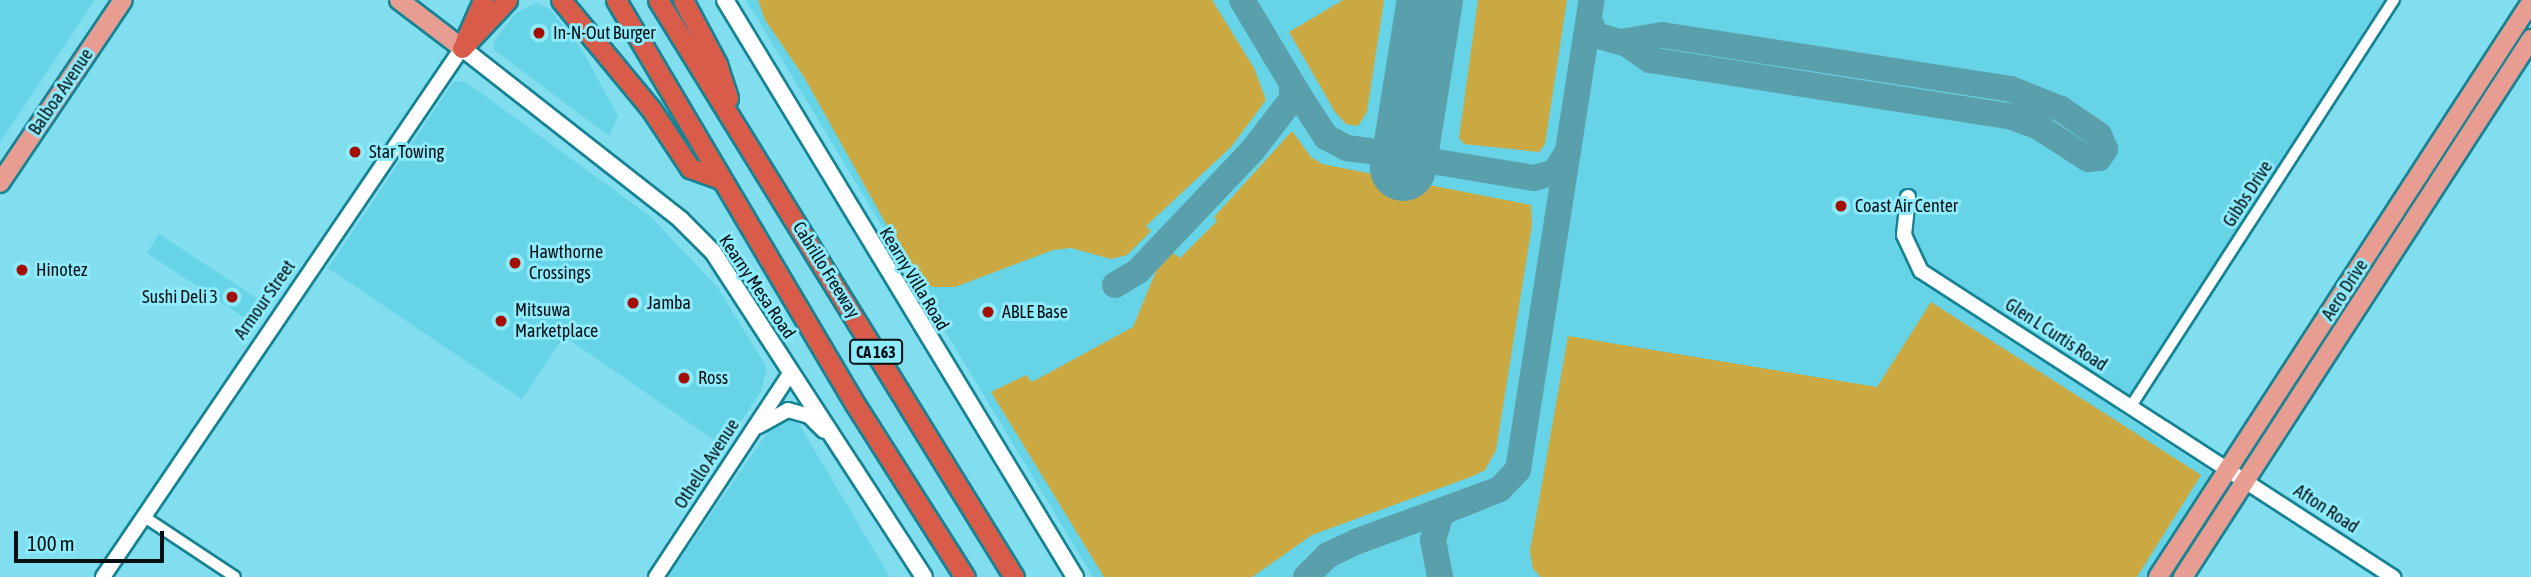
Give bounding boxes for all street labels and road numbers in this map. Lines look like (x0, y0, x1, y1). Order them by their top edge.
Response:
street label: Balboa Avenue (24, 45, 98, 139)
street label: Gibbs Drive (2219, 157, 2277, 231)
street label: Cabrillo Freeway (788, 218, 864, 322)
street label: Kearny Villa Road (875, 223, 953, 335)
street label: Kearny Mesa Road (714, 231, 800, 343)
street label: Armour Street (230, 256, 300, 344)
street label: Aero Drive (2317, 256, 2373, 324)
street label: Glen L Curtis Road (2001, 294, 2111, 376)
road number: CA 163 (848, 340, 904, 364)
street label: Othello Avenue (670, 415, 744, 513)
street label: Afton Road (2290, 480, 2362, 538)

